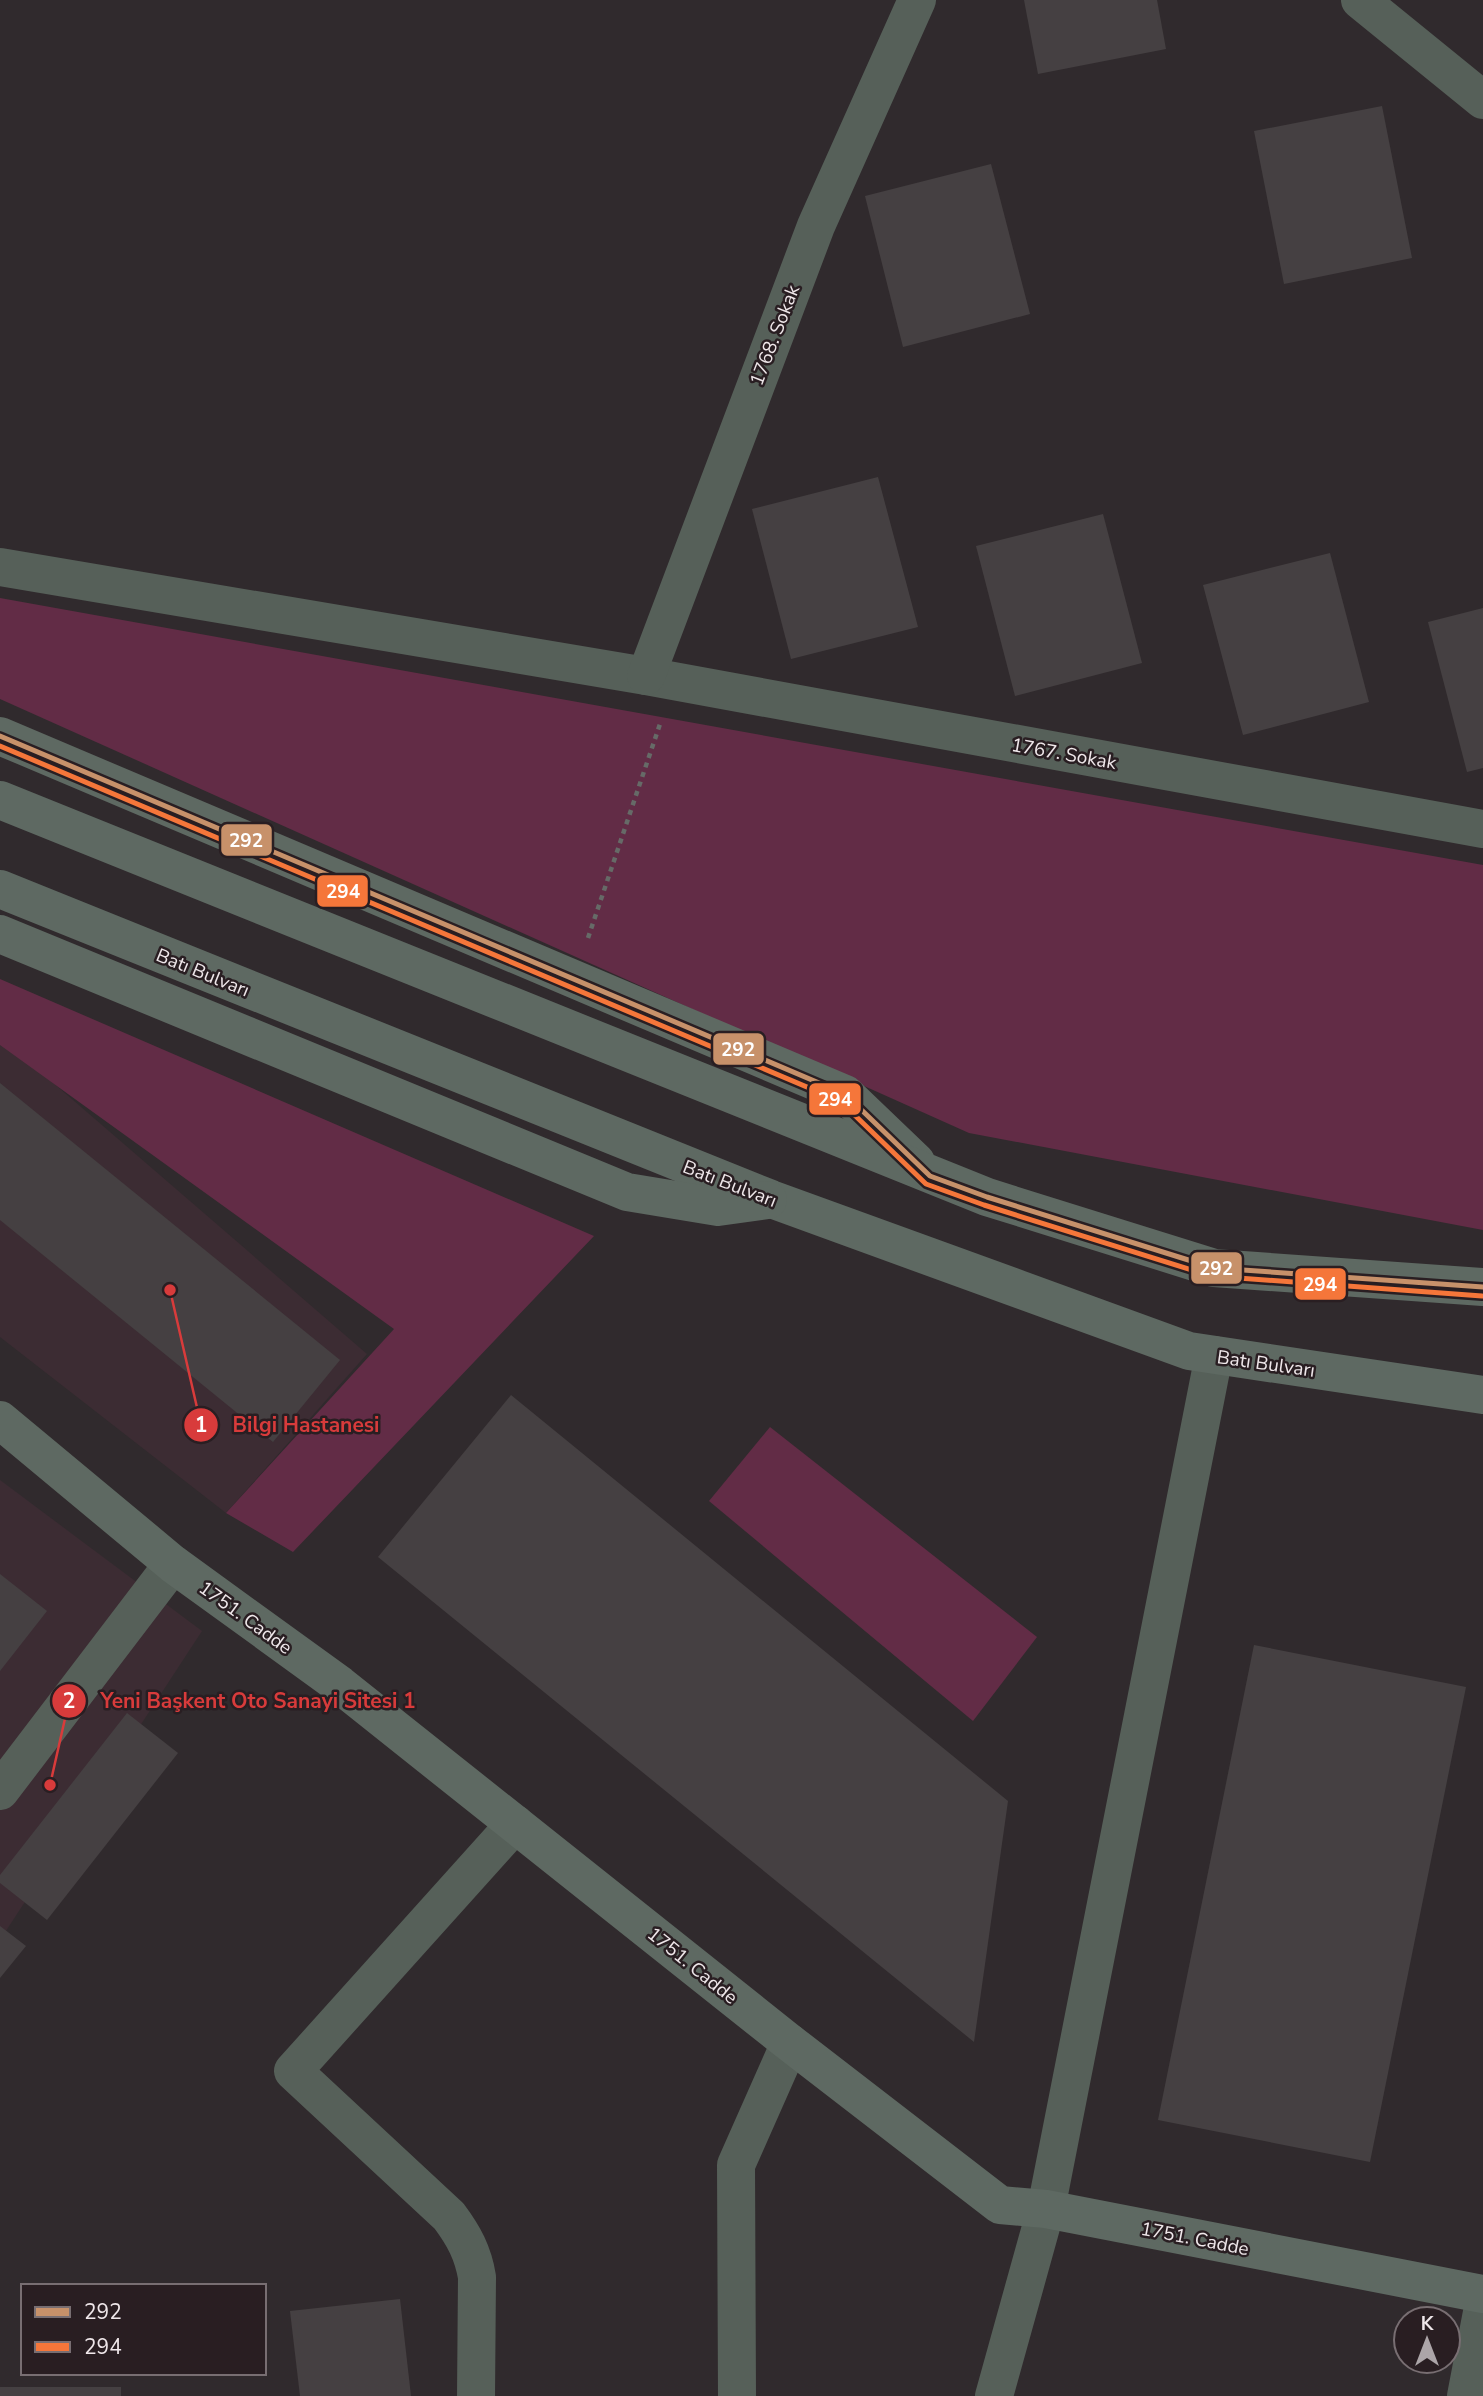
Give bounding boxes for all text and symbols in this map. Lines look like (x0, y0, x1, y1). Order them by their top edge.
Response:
street label: 1768. Sokak (744, 281, 806, 390)
street label: 1767. Sokak (1009, 732, 1119, 776)
line badge: 292 (220, 823, 273, 857)
text: 292 (229, 828, 263, 854)
line badge: 294 (316, 874, 369, 908)
text: 294 (326, 879, 360, 905)
street label: Batı Bulvarı (152, 942, 253, 1003)
line badge: 292 (712, 1032, 765, 1066)
text: 292 (721, 1037, 755, 1063)
line badge: 294 (808, 1082, 862, 1116)
text: 294 (818, 1087, 852, 1113)
street label: Batı Bulvarı (679, 1154, 780, 1214)
line badge: 292 (1190, 1251, 1243, 1285)
text: 292 (1199, 1256, 1233, 1282)
line badge: 294 (1294, 1267, 1347, 1301)
text: 294 (1303, 1272, 1337, 1298)
street label: Batı Bulvarı (1215, 1344, 1317, 1384)
callout: Bilgi Hastanesi (184, 1404, 393, 1446)
text: 1 (195, 1411, 207, 1439)
text: Bilgi Hastanesi (233, 1411, 379, 1439)
street label: 1751. Cadde (193, 1575, 297, 1661)
callout: Yeni Başkent Oto Sanayi Sitesi 1 (52, 1680, 430, 1722)
text: 2 (63, 1687, 75, 1715)
text: Yeni Başkent Oto Sanayi Sitesi 1 (99, 1687, 416, 1715)
street label: 1751. Cadde (642, 1921, 743, 2010)
street label: 1751. Cadde (1139, 2216, 1251, 2262)
legend (21, 2284, 266, 2375)
text: 292 (84, 2298, 122, 2326)
north arrow (1392, 2305, 1462, 2375)
text: K (1421, 2311, 1435, 2337)
text: 294 (84, 2333, 122, 2361)

